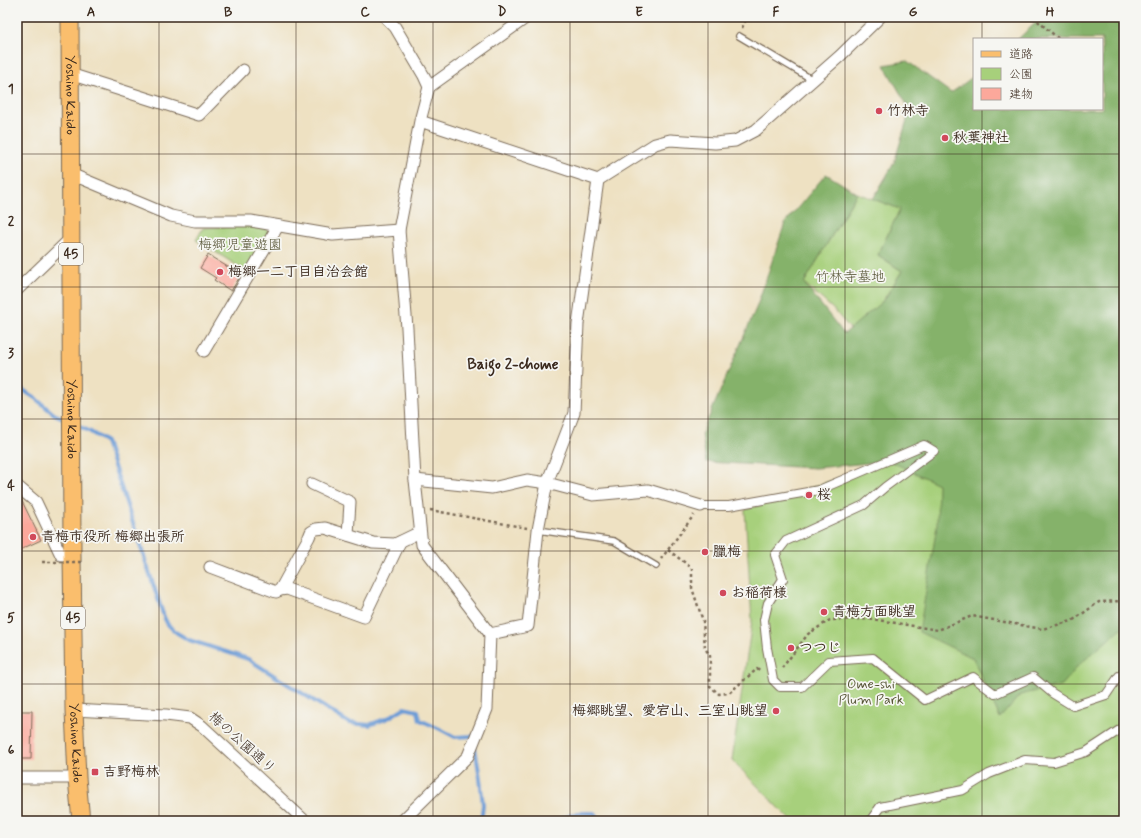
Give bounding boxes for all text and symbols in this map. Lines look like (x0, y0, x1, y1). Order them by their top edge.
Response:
text: A (87, 4, 95, 21)
text: B (224, 4, 233, 21)
text: C (360, 4, 370, 21)
text: D (498, 4, 507, 21)
text: E (635, 4, 643, 21)
text: F (773, 4, 780, 21)
text: G (909, 4, 918, 21)
text: H (1046, 4, 1055, 21)
legend (973, 38, 1103, 110)
text: 道路 (1009, 47, 1033, 63)
street label: Yoshino Kaido (61, 55, 79, 135)
text: 公園 (1009, 67, 1033, 83)
text: 1 (8, 81, 14, 98)
text: 建物 (1009, 87, 1033, 103)
place label: 竹林寺 (887, 102, 929, 120)
marker: 竹林寺 (874, 106, 884, 116)
place label: 秋葉神社 (953, 129, 1009, 147)
marker: 秋葉神社 (940, 133, 950, 143)
text: 2 (8, 213, 15, 230)
park label: 梅郷児童遊園 (198, 236, 282, 254)
road number: 45 (59, 243, 83, 265)
place label: 梅郷一二丁目自治会館 (228, 263, 368, 281)
marker: 梅郷一二丁目自治会館 (215, 267, 225, 277)
park label: 竹林寺墓地 (815, 268, 885, 286)
text: 3 (8, 345, 14, 362)
district label: Baigo 2-chome (467, 355, 559, 377)
street label: Yoshino Kaido (62, 379, 81, 459)
text: 4 (7, 478, 15, 495)
place label: 桜 (817, 486, 831, 504)
marker: 桜 (804, 490, 814, 500)
place label: 青梅市役所 梅郷出張所 (41, 528, 185, 546)
marker: 青梅市役所 梅郷出張所 (28, 532, 38, 542)
place label: 臘梅 (713, 543, 741, 561)
marker: 臘梅 (700, 547, 710, 557)
place label: お稲荷様 (731, 584, 787, 602)
marker: お稲荷様 (718, 588, 728, 598)
place label: 青梅方面眺望 (832, 603, 916, 621)
road number: 45 (61, 607, 85, 629)
marker: 青梅方面眺望 (819, 607, 829, 617)
text: 5 (7, 610, 15, 627)
place label: つつじ (799, 639, 841, 657)
marker: つつじ (786, 643, 796, 653)
park label: Ome-shi Plum Park (838, 675, 904, 709)
place label: 梅郷眺望、愛宕山、三室山眺望 (572, 702, 768, 720)
street label: Yoshino Kaido (65, 703, 86, 784)
marker: 梅郷眺望、愛宕山、三室山眺望 (771, 706, 781, 716)
street label: 梅の公園通り (205, 708, 279, 778)
text: 6 (8, 742, 15, 759)
place label: 吉野梅林 (103, 763, 160, 781)
marker: 吉野梅林 (90, 767, 100, 777)

